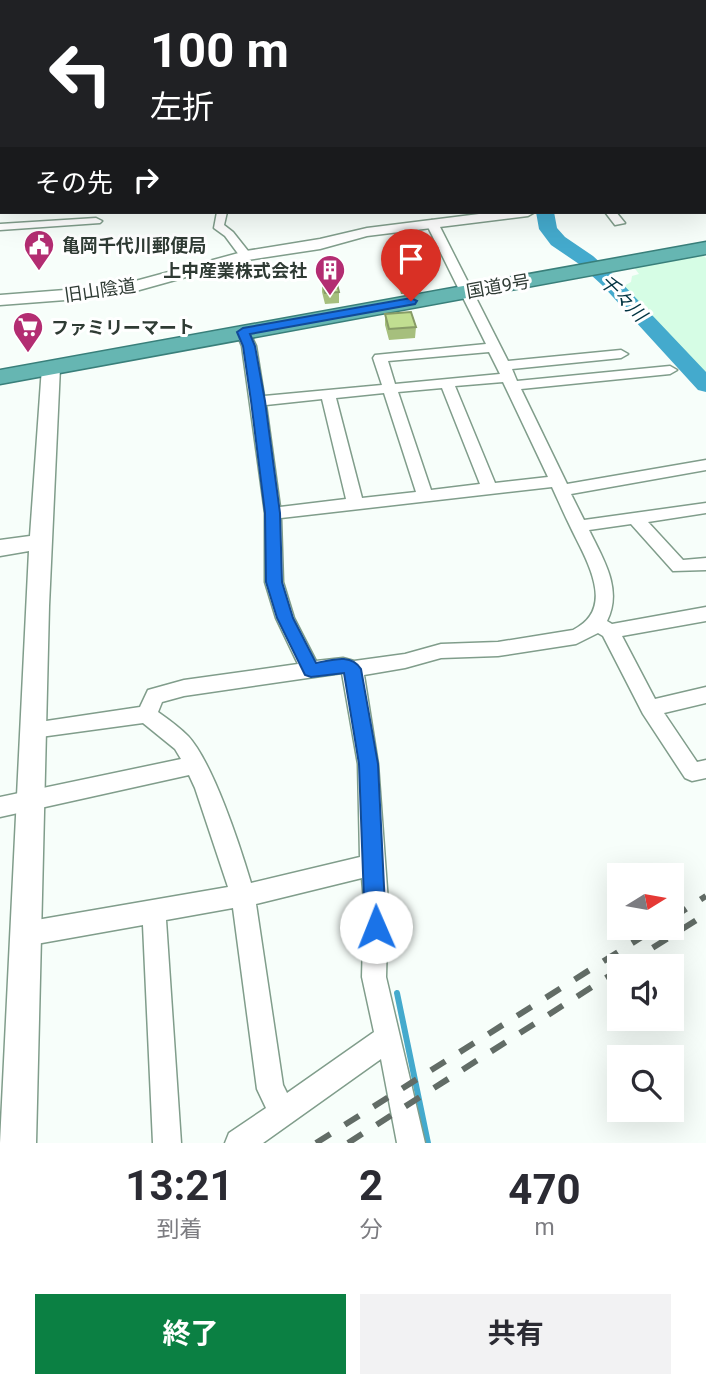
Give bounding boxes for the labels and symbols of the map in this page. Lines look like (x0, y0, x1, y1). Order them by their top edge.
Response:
public building icon: 亀岡千代川郵便局 (22, 228, 56, 272)
pin (381, 229, 441, 301)
place label: 亀岡千代川郵便局 (62, 235, 206, 256)
building icon: 上中産業株式会社 (313, 253, 347, 297)
place label: 上中産業株式会社 (163, 260, 307, 281)
street label: 国道9号 (465, 270, 531, 302)
water label: 千々川 (595, 270, 653, 328)
street label: 旧山陰道 (63, 275, 137, 305)
supermarket icon: ファミリーマート (11, 310, 45, 354)
place label: ファミリーマート (51, 317, 195, 338)
north arrow (607, 863, 684, 940)
position arrow (339, 890, 413, 964)

